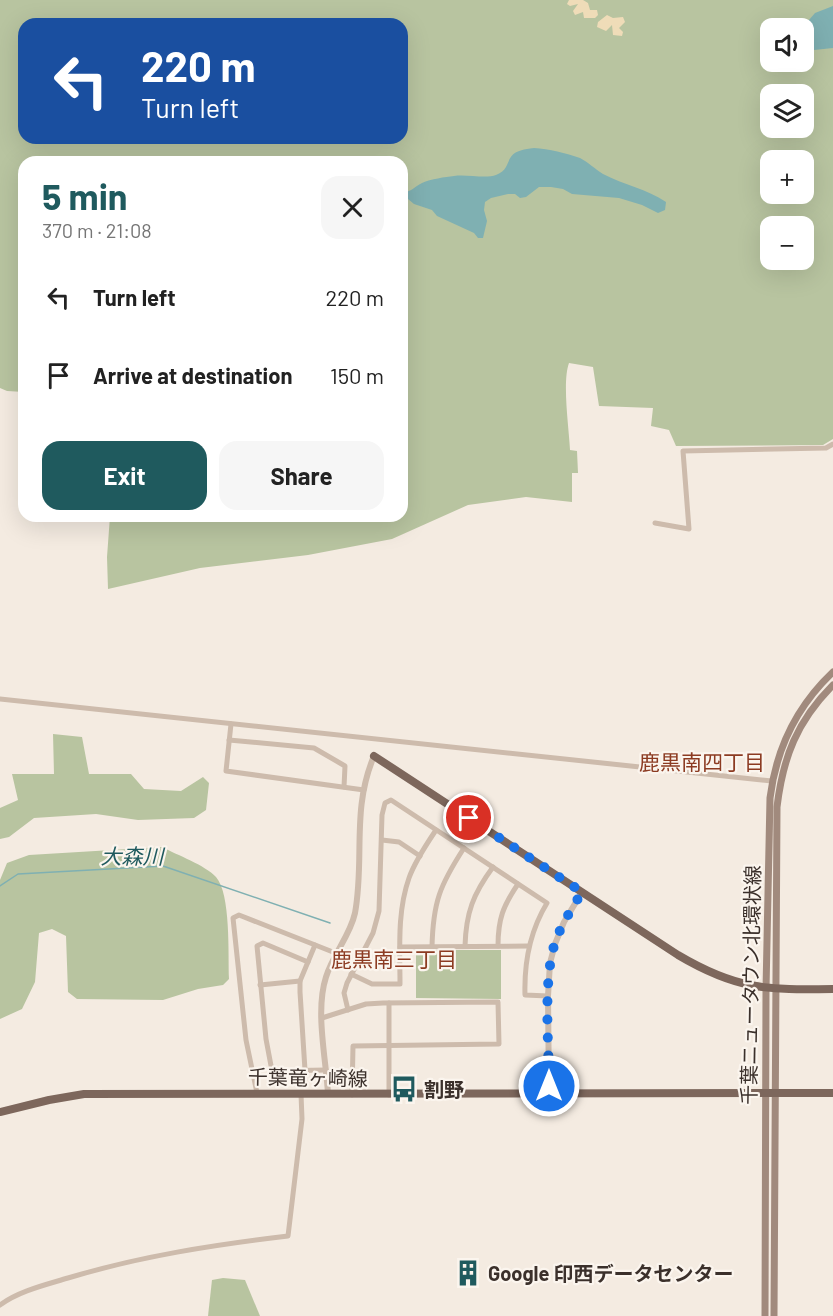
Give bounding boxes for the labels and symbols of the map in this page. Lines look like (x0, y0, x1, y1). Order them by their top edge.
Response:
district label: 鹿黒南四丁目 (639, 749, 765, 774)
pin (443, 792, 494, 843)
water label: 大森川 (101, 843, 165, 868)
street label: 千葉ニュータウン北環状線 (736, 865, 764, 1105)
district label: 鹿黒南三丁目 (331, 946, 457, 971)
position arrow (517, 1054, 581, 1118)
street label: 千葉竜ヶ崎線 (248, 1064, 368, 1090)
bus stop icon: 割野 (389, 1074, 419, 1104)
place label: 割野 (424, 1077, 464, 1101)
building icon: Google 印西データセンター (453, 1258, 483, 1288)
place label: Google 印西データセンター (488, 1261, 733, 1285)

